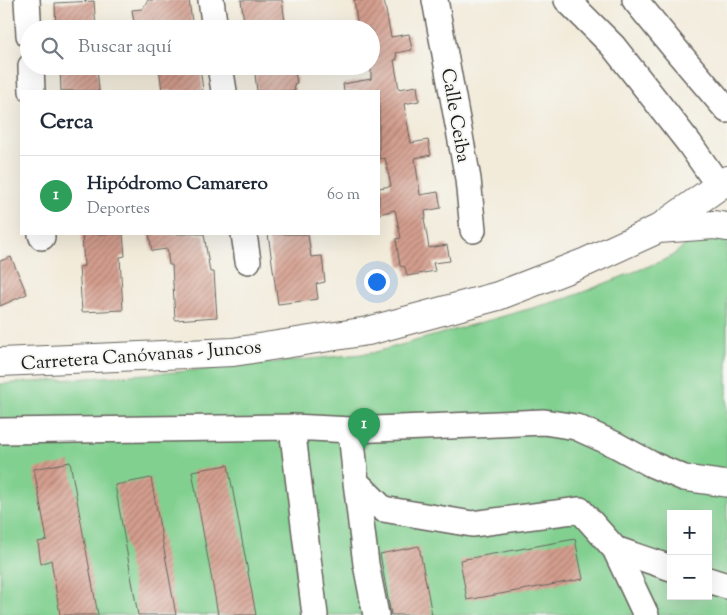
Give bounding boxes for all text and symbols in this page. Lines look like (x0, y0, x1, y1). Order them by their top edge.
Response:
search box (20, 20, 380, 75)
icon: search (38, 34, 66, 62)
text: Buscar aquí (78, 34, 172, 61)
street label: Calle Ceiba (433, 66, 476, 165)
text: Cerca (40, 108, 93, 138)
text: Hipódromo Camarero (87, 171, 268, 198)
text: 1 (53, 184, 59, 207)
text: 60 m (327, 184, 360, 207)
text: Deportes (87, 198, 150, 221)
your location (364, 269, 390, 295)
street label: Carretera Canóvanas - Juncos (20, 335, 262, 378)
pin: 1 (348, 408, 380, 449)
map controls (667, 510, 712, 600)
button: + (667, 510, 712, 555)
button: − (667, 555, 712, 600)

